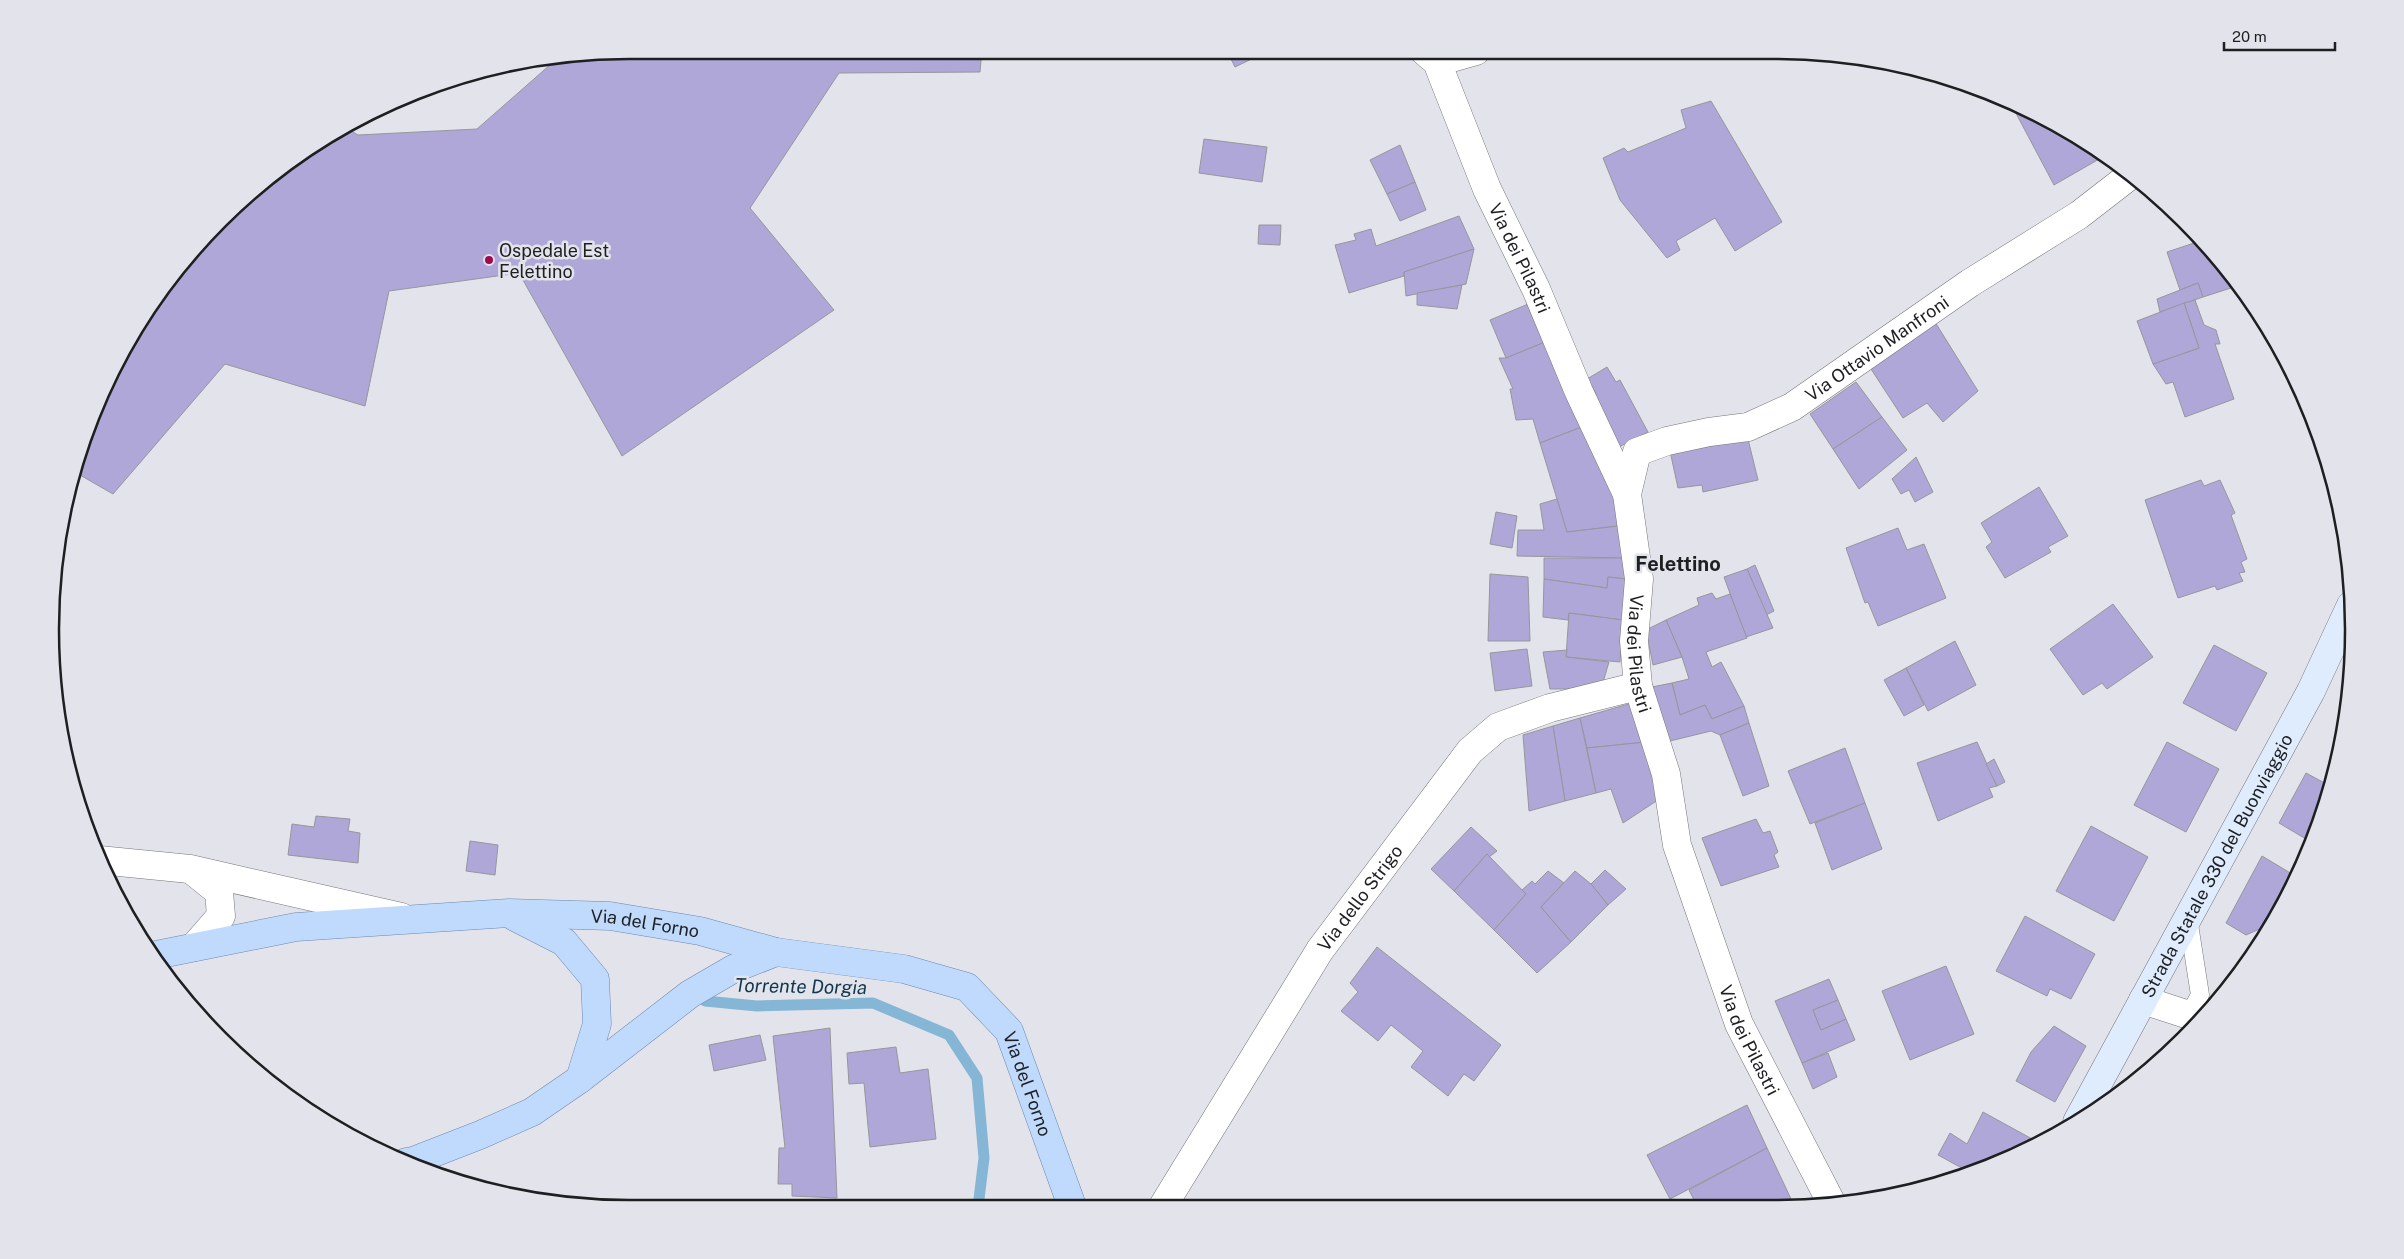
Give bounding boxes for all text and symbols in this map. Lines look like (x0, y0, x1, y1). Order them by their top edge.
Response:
scale bar (2224, 20, 2335, 52)
text: 20 m (2232, 28, 2267, 45)
street label: Via dei Pilastri (1485, 200, 1555, 316)
place label: Ospedale Est Felettino (499, 240, 609, 282)
marker: Ospedale Est Felettino (483, 254, 495, 266)
street label: Via Ottavio Manfroni (1801, 291, 1952, 405)
district label: Felettino (1635, 552, 1721, 576)
street label: Via dei Pilastri (1623, 593, 1656, 715)
street label: Strada Statale 330 del Buonviaggio (2136, 730, 2296, 1001)
street label: Via dello Strigo (1313, 840, 1406, 955)
street label: Via del Forno (590, 905, 701, 941)
water label: Torrente Dorgia (735, 974, 867, 998)
street label: Via dei Pilastri (1716, 982, 1784, 1099)
street label: Via del Forno (1000, 1029, 1056, 1139)

